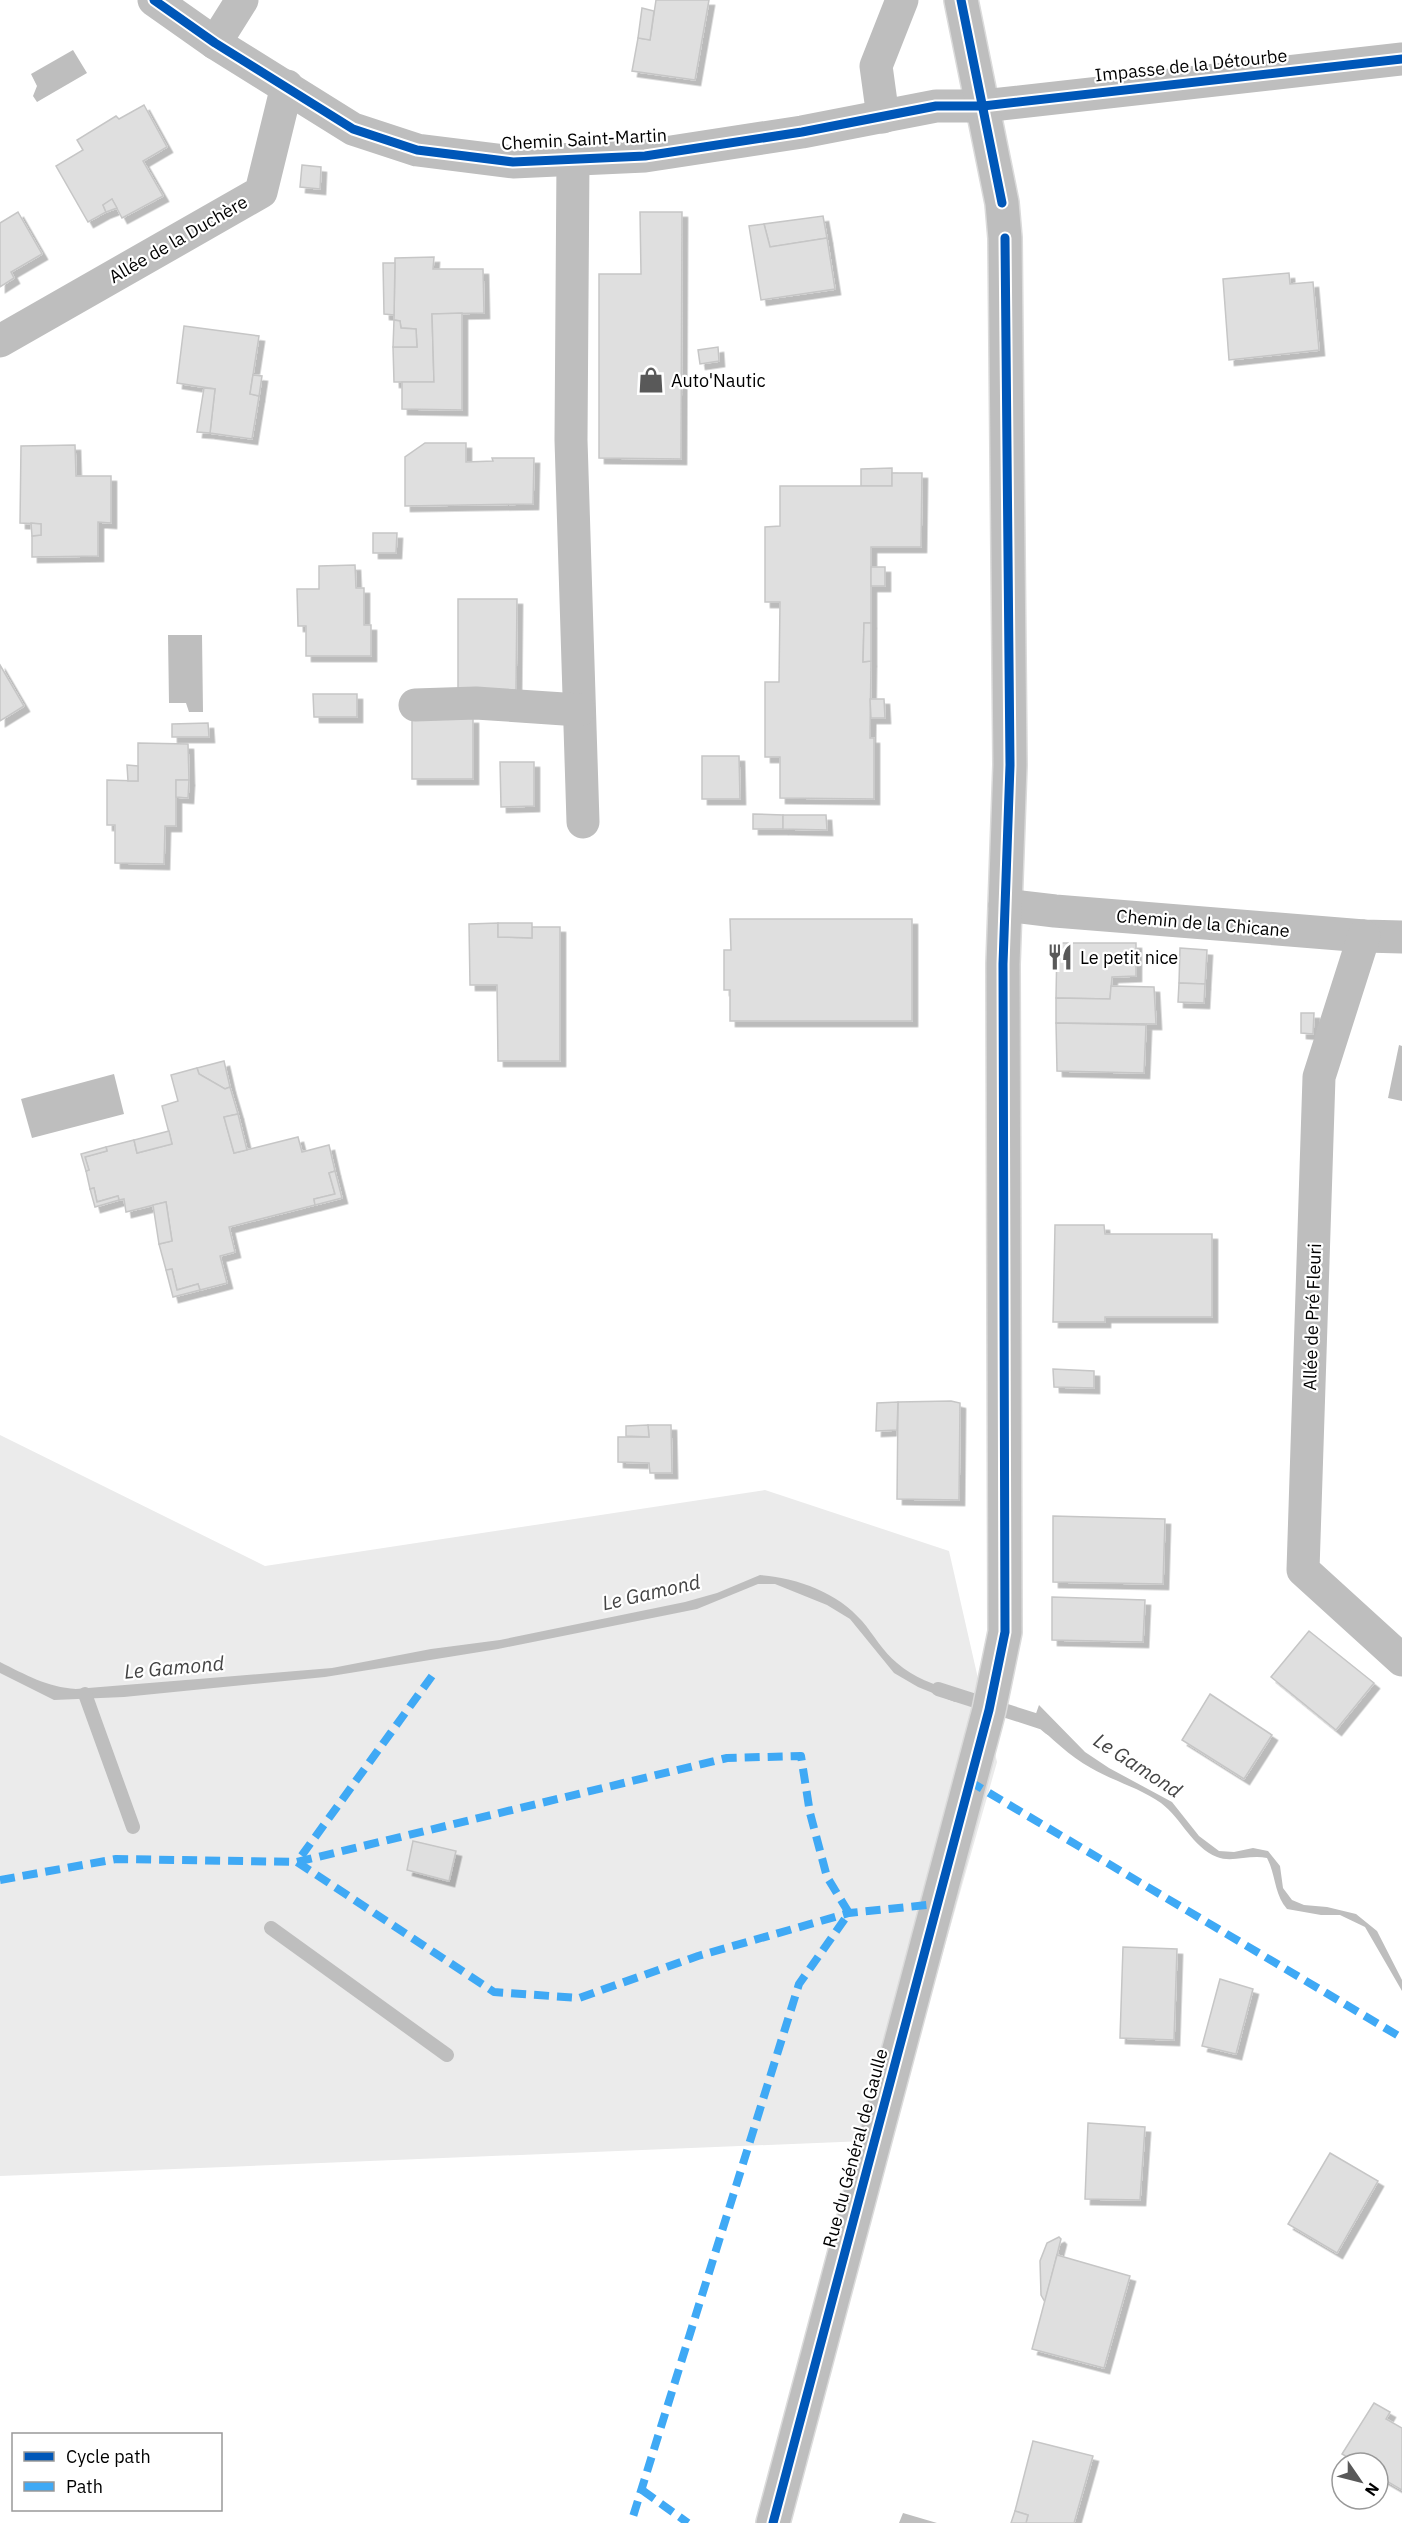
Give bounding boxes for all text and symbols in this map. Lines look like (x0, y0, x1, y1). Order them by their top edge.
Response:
street label: Impasse de la Détourbe (1094, 43, 1288, 87)
street label: Chemin Saint-Martin (501, 123, 667, 155)
street label: Allée de la Duchère (105, 190, 252, 288)
shop icon: Auto'Nautic (636, 365, 666, 395)
place label: Auto'Nautic (671, 369, 766, 392)
street label: Chemin de la Chicane (1115, 904, 1291, 942)
restaurant icon: Le petit nice (1045, 942, 1075, 972)
place label: Le petit nice (1080, 946, 1178, 969)
street label: Allée de Pré Fleuri (1298, 1243, 1326, 1391)
water label: Le Gamond (599, 1568, 703, 1616)
water label: Le Gamond (123, 1649, 225, 1685)
water label: Le Gamond (1089, 1726, 1188, 1804)
street label: Rue du Général de Gaulle (817, 2046, 893, 2250)
legend (12, 2433, 222, 2511)
text: Cycle path (66, 2445, 151, 2468)
north arrow (1330, 2451, 1390, 2511)
text: Path (66, 2475, 103, 2498)
text: N (1361, 2479, 1384, 2500)

